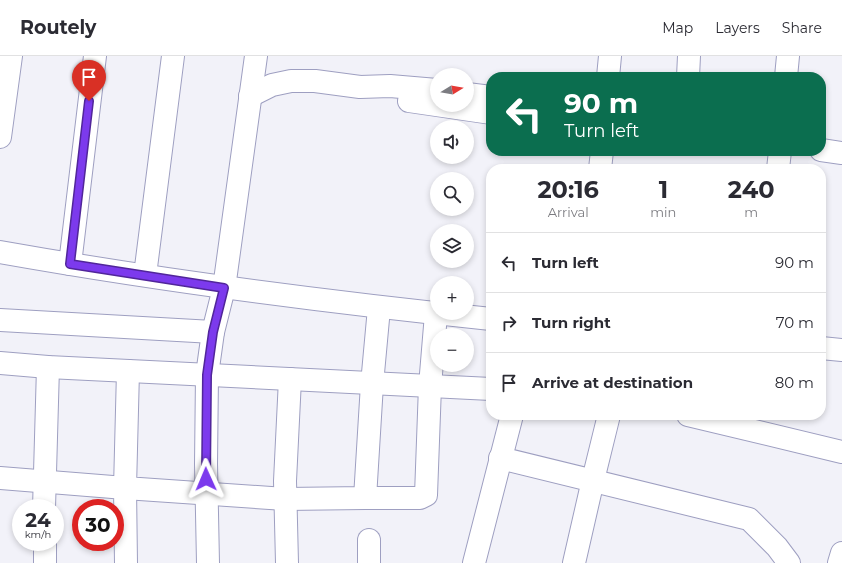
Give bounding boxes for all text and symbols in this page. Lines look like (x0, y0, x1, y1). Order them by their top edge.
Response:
text: Routely (20, 16, 96, 39)
text: Map (662, 19, 693, 37)
text: Layers (715, 19, 760, 37)
text: Share (782, 19, 822, 37)
pin (72, 60, 106, 101)
icon: arrive (78, 66, 100, 88)
north arrow (430, 68, 474, 112)
map controls (430, 68, 474, 372)
text: 90 m (564, 86, 638, 120)
icon: left (498, 88, 550, 140)
button: sound (430, 120, 474, 164)
text: Turn left (564, 120, 639, 142)
button: search (430, 172, 474, 216)
text: 20:16 (537, 175, 599, 204)
text: 1 (659, 175, 668, 204)
text: 240 (728, 175, 775, 204)
text: Arrival (548, 204, 589, 220)
text: min (650, 204, 676, 220)
text: m (744, 204, 758, 220)
button: layers (430, 224, 474, 268)
icon: left (498, 252, 520, 274)
text: Turn left (532, 253, 599, 272)
text: 90 m (775, 253, 814, 272)
button: + (430, 276, 474, 320)
icon: right (498, 312, 520, 334)
text: Turn right (532, 313, 611, 332)
text: 70 m (776, 313, 814, 332)
button: − (430, 328, 474, 372)
icon: arrive (498, 372, 520, 394)
text: Arrive at destination (532, 373, 693, 392)
text: 80 m (775, 373, 814, 392)
position arrow (185, 458, 227, 500)
speed limit sign: 30 (72, 499, 124, 551)
text: 24 (25, 508, 51, 532)
text: km/h (25, 528, 51, 541)

